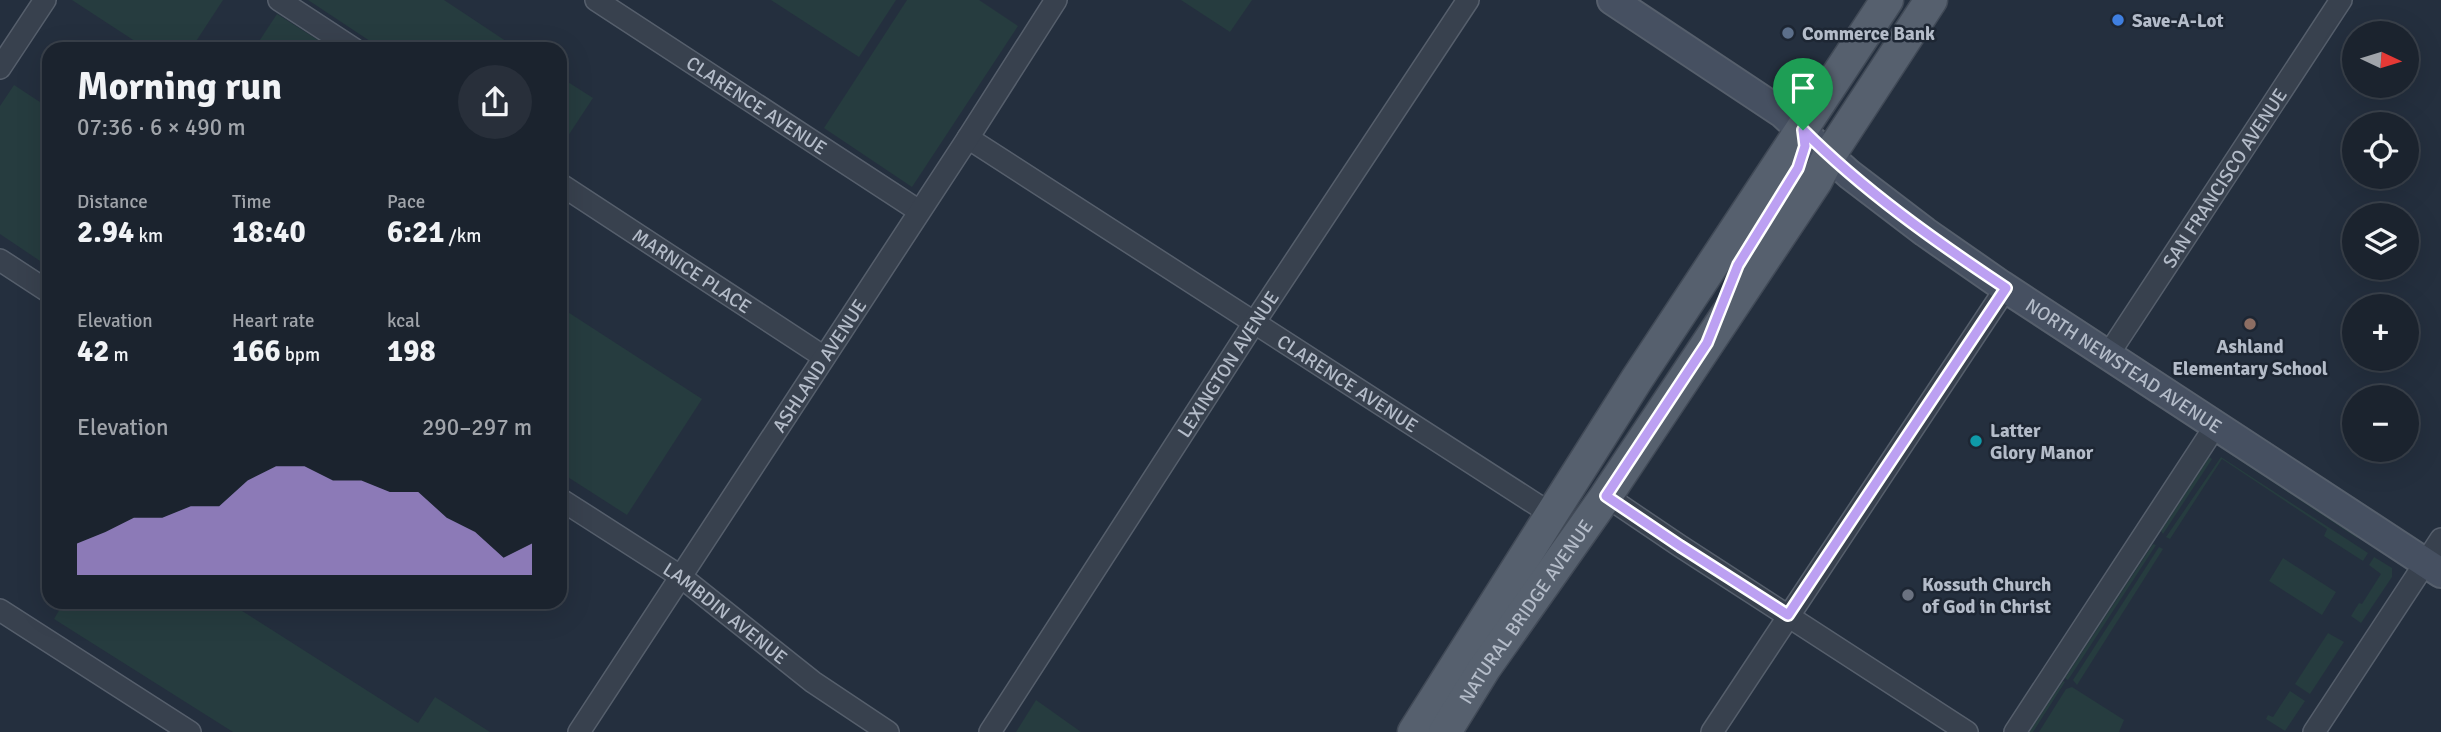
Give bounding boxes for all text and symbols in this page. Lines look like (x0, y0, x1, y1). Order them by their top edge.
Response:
place label: Save-A-Lot (2132, 9, 2224, 33)
marker: Save-A-Lot (2110, 12, 2126, 28)
north arrow (2342, 21, 2418, 98)
map controls (2342, 21, 2419, 462)
place label: Commerce Bank (1802, 22, 1935, 46)
marker: Commerce Bank (1780, 25, 1796, 41)
street label: CLARENCE AVENUE (681, 51, 831, 160)
pin (1773, 58, 1833, 130)
text: Morning run (77, 63, 282, 110)
button: share (458, 65, 532, 139)
icon: arrive (1784, 69, 1822, 107)
street label: SAN FRANCISCO AVENUE (2158, 84, 2293, 272)
button: locate (2342, 112, 2419, 189)
text: 07:36 · 6 × 490 m (77, 113, 246, 142)
text: Distance (77, 190, 148, 214)
text: Time (232, 190, 271, 214)
text: Pace (387, 190, 425, 214)
button: layers (2342, 203, 2419, 280)
text: 2.94 (77, 214, 134, 251)
text: 18:40 (232, 214, 306, 251)
text: 6:21 (387, 214, 444, 251)
text: km (134, 224, 163, 248)
text: /km (444, 224, 481, 248)
street label: MARNICE PLACE (628, 224, 756, 319)
street label: LEXINGTON AVENUE (1172, 287, 1285, 442)
street label: NORTH NEWSTEAD AVENUE (2021, 293, 2226, 439)
button: + (2342, 294, 2419, 371)
street label: ASHLAND AVENUE (767, 295, 872, 437)
text: Elevation (77, 309, 153, 333)
text: Heart rate (232, 309, 314, 333)
text: kcal (387, 309, 420, 333)
marker: Ashland Elementary School (2242, 316, 2258, 332)
street label: CLARENCE AVENUE (1272, 330, 1422, 438)
text: 42 (77, 333, 109, 370)
text: 166 (232, 333, 281, 370)
text: 198 (387, 333, 436, 370)
place label: Ashland Elementary School (2172, 335, 2328, 381)
text: m (109, 343, 129, 367)
text: bpm (281, 343, 320, 367)
button: − (2342, 385, 2419, 462)
text: Elevation (77, 413, 169, 442)
text: 290–297 m (422, 413, 532, 442)
place label: Latter Glory Manor (1990, 419, 2094, 465)
marker: Latter Glory Manor (1968, 433, 1984, 449)
street label: NATURAL BRIDGE AVENUE (1454, 515, 1599, 709)
street label: LAMBDIN AVENUE (658, 557, 792, 670)
place label: Kossuth Church of God in Christ (1922, 573, 2051, 619)
marker: Kossuth Church of God in Christ (1900, 587, 1916, 603)

